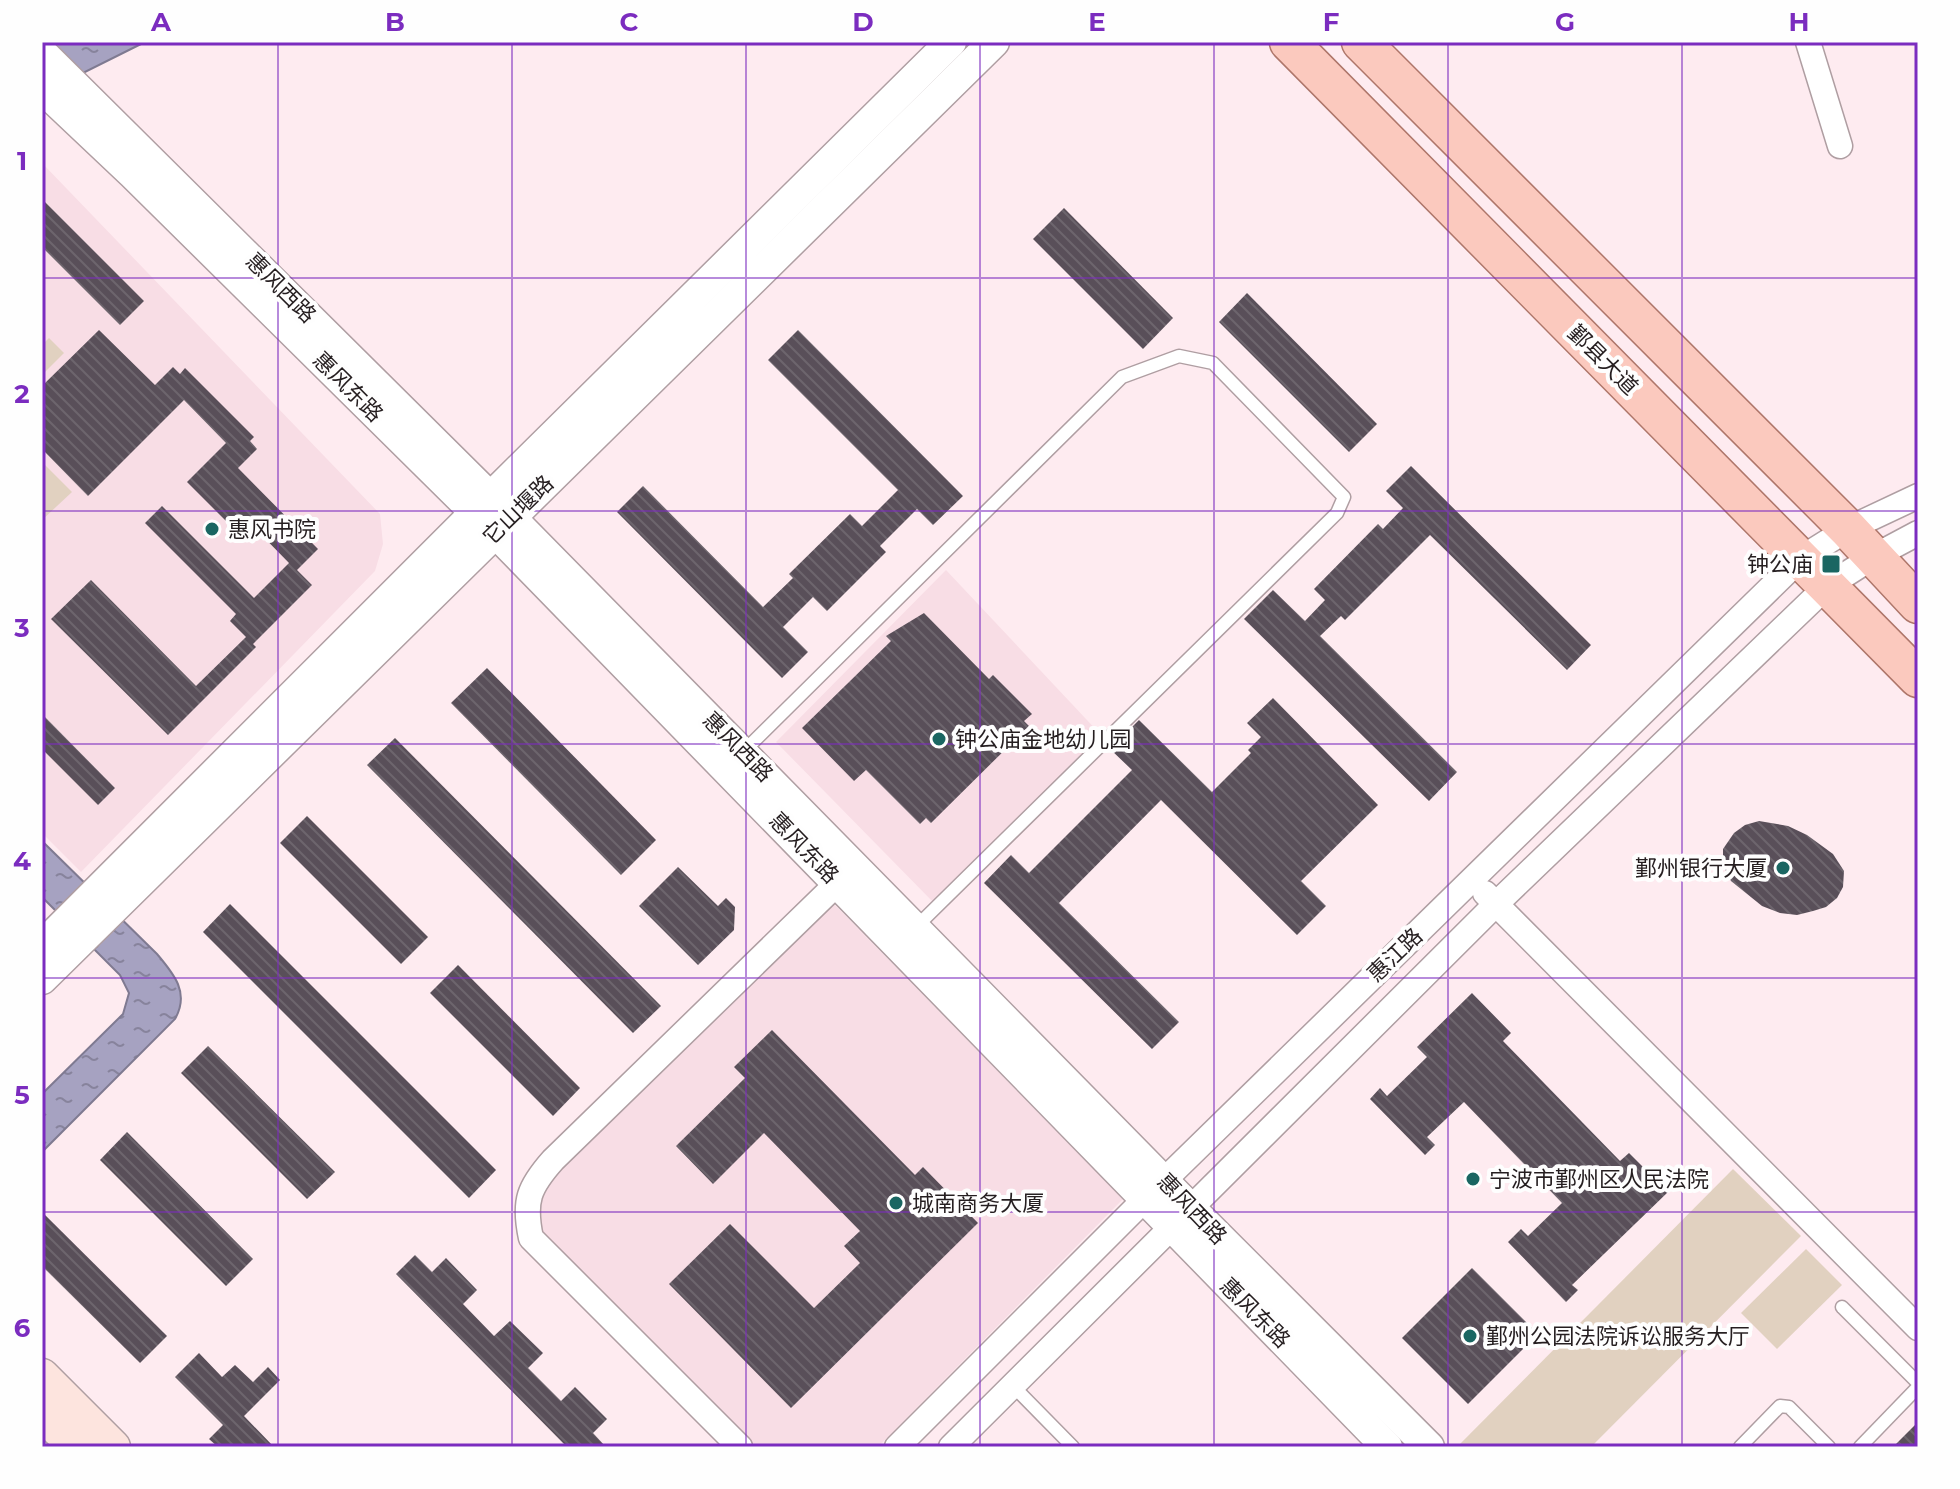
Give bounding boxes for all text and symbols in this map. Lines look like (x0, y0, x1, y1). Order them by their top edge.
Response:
text: A (150, 6, 172, 38)
text: B (385, 6, 405, 38)
text: C (620, 6, 639, 38)
text: D (852, 6, 874, 38)
text: E (1088, 6, 1106, 38)
text: F (1323, 6, 1339, 38)
text: G (1555, 6, 1575, 38)
text: H (1788, 6, 1810, 38)
text: 1 (17, 145, 27, 177)
street label: 惠风西路 (240, 247, 322, 329)
street label: 鄞县大道 (1562, 319, 1644, 401)
street label: 惠风东路 (307, 346, 389, 428)
text: 2 (14, 378, 30, 410)
street label: 它山堰路 (477, 470, 559, 550)
place label: 惠风书院 (228, 516, 316, 543)
marker: 惠风书院 (203, 520, 221, 538)
place label: 钟公庙 (1747, 551, 1813, 578)
marker: 钟公庙 (1820, 553, 1842, 575)
text: 3 (13, 612, 30, 644)
street label: 惠风西路 (697, 706, 779, 788)
place label: 钟公庙金地幼儿园 (955, 726, 1131, 753)
marker: 钟公庙金地幼儿园 (930, 730, 948, 748)
street label: 惠风东路 (764, 807, 844, 889)
text: 4 (13, 845, 31, 877)
place label: 鄞州银行大厦 (1635, 855, 1767, 882)
marker: 鄞州银行大厦 (1774, 859, 1792, 877)
street label: 惠江路 (1362, 922, 1428, 988)
text: 5 (14, 1079, 30, 1111)
place label: 宁波市鄞州区人民法院 (1489, 1166, 1709, 1193)
street label: 惠风西路 (1152, 1168, 1232, 1250)
marker: 宁波市鄞州区人民法院 (1464, 1170, 1482, 1188)
place label: 城南商务大厦 (912, 1190, 1044, 1217)
marker: 城南商务大厦 (887, 1194, 905, 1212)
street label: 惠风东路 (1214, 1272, 1296, 1354)
text: 6 (14, 1312, 31, 1344)
place label: 鄞州公园法院诉讼服务大厅 (1486, 1323, 1750, 1350)
marker: 鄞州公园法院诉讼服务大厅 (1461, 1327, 1479, 1345)

